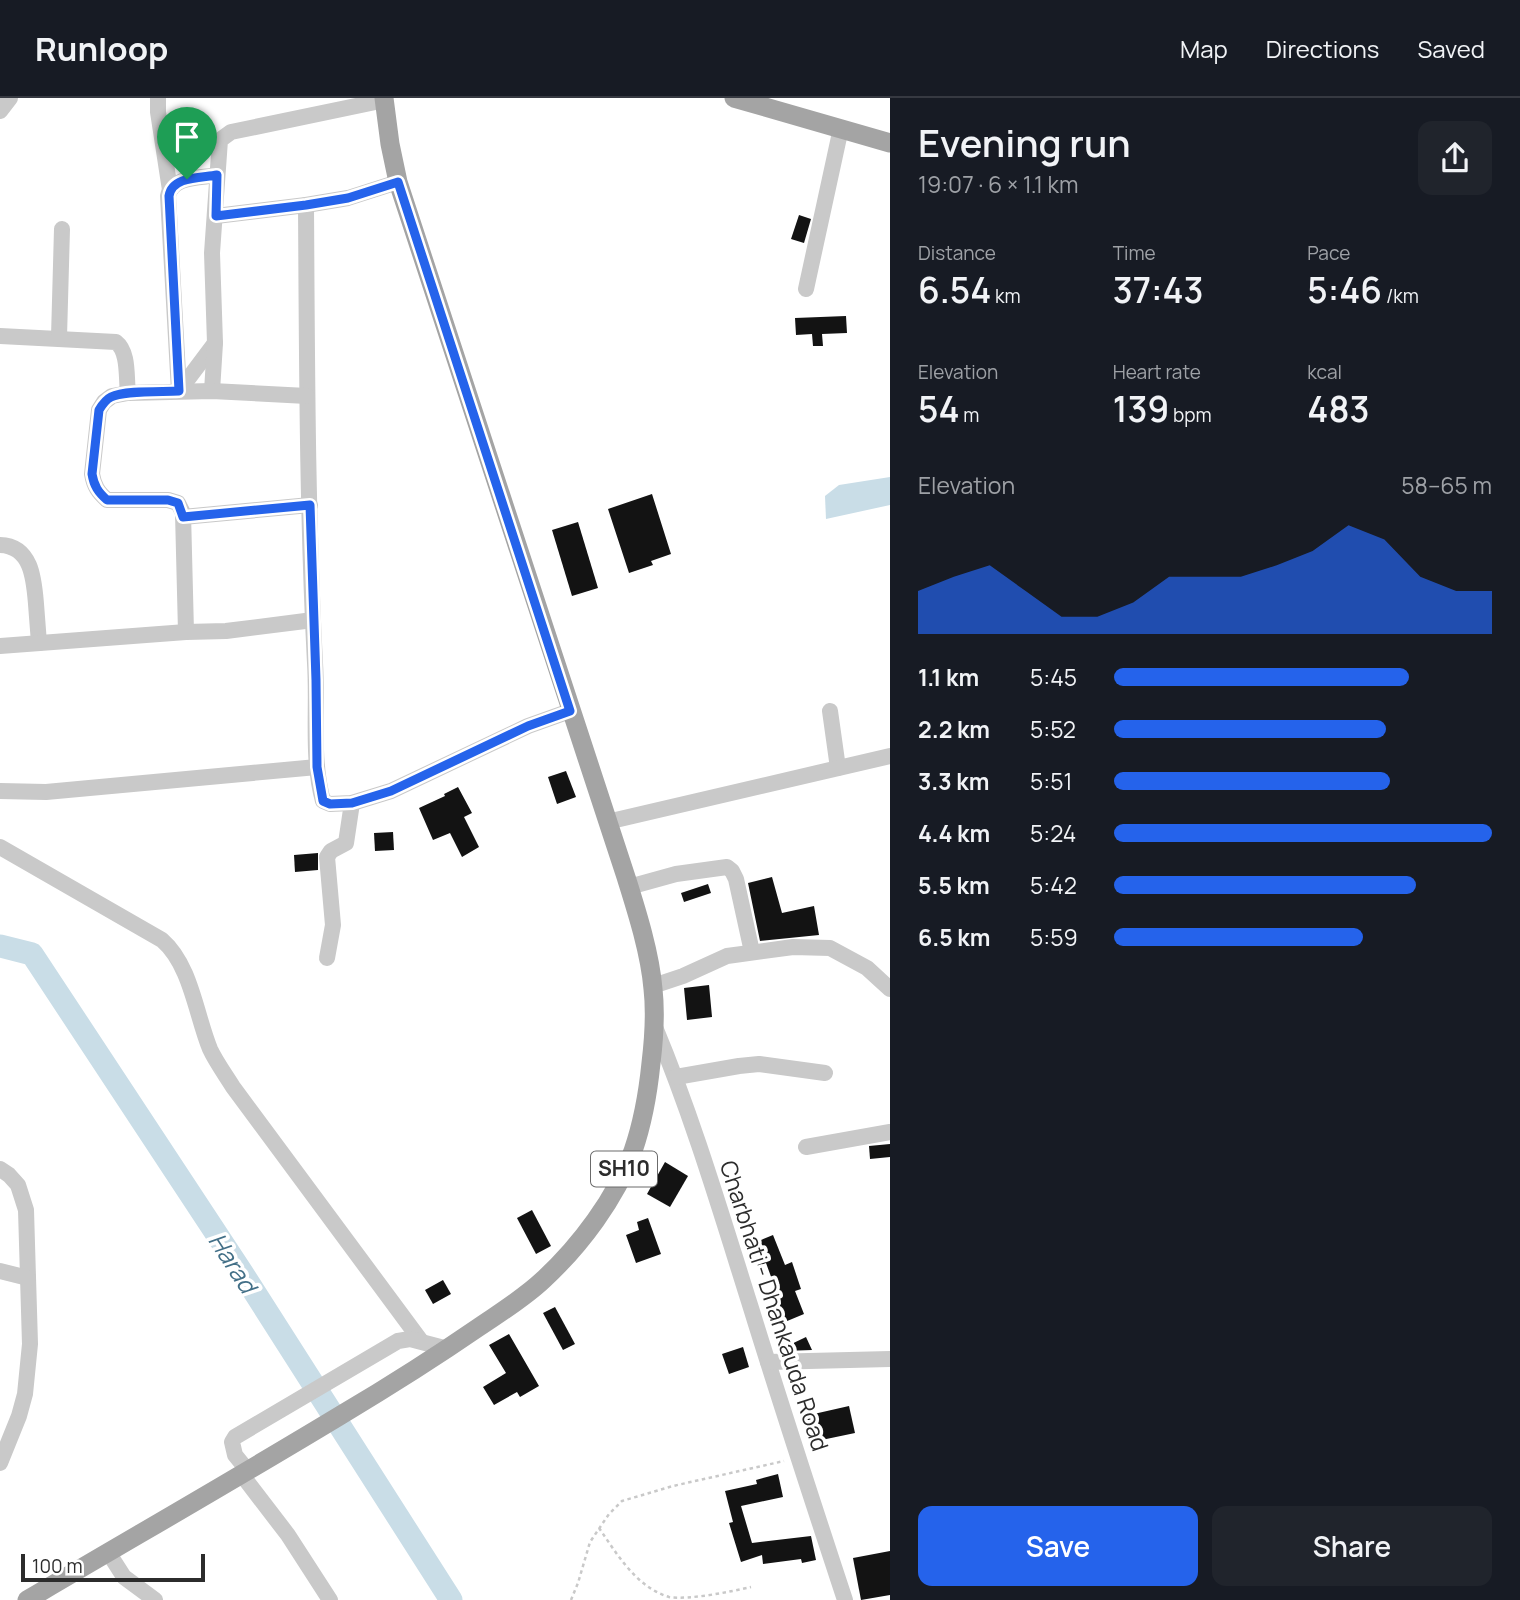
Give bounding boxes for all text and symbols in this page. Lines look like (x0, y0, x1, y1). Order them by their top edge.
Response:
text: Runloop (35, 26, 168, 71)
text: Map (1180, 32, 1228, 65)
text: Directions (1266, 32, 1379, 65)
text: Saved (1417, 32, 1485, 65)
pin (157, 107, 217, 179)
text: Evening run (918, 116, 1131, 168)
icon: arrive (168, 118, 206, 156)
button: share (1418, 121, 1492, 195)
text: 19:07 · 6 × 1.1 km (918, 168, 1078, 200)
text: Distance (918, 240, 996, 266)
text: Time (1113, 240, 1156, 266)
text: Pace (1307, 240, 1350, 266)
text: 6.54 (918, 266, 991, 314)
text: 37:43 (1113, 266, 1204, 314)
text: 5:46 (1307, 266, 1382, 314)
text: km (991, 283, 1021, 309)
text: /km (1382, 283, 1419, 309)
text: Elevation (918, 359, 998, 385)
text: Heart rate (1113, 359, 1201, 385)
text: kcal (1307, 359, 1342, 385)
text: 54 (918, 385, 960, 433)
text: 139 (1113, 385, 1169, 433)
text: 483 (1307, 385, 1370, 433)
text: m (960, 402, 979, 428)
text: bpm (1169, 402, 1212, 428)
text: Elevation (918, 469, 1015, 501)
text: 58–65 m (1401, 469, 1492, 501)
text: 1.1 km (918, 661, 979, 693)
text: 5:45 (1030, 661, 1077, 693)
text: 2.2 km (918, 713, 990, 745)
text: 5:52 (1030, 713, 1076, 745)
text: 3.3 km (918, 765, 989, 797)
text: 5:51 (1030, 765, 1072, 797)
text: 4.4 km (918, 817, 990, 849)
text: 5:24 (1030, 817, 1076, 849)
text: 5.5 km (918, 869, 990, 901)
text: 5:42 (1030, 869, 1077, 901)
text: 6.5 km (918, 921, 990, 953)
text: 5:59 (1030, 921, 1078, 953)
road number: SH10 (591, 1152, 657, 1186)
street label: Charbhati - Dhankauda Road (713, 1156, 837, 1455)
water label: Harad (202, 1226, 266, 1301)
button: Save (918, 1506, 1198, 1586)
button: Share (1212, 1506, 1492, 1586)
scale bar (21, 1551, 205, 1583)
text: 100 m (32, 1553, 83, 1579)

